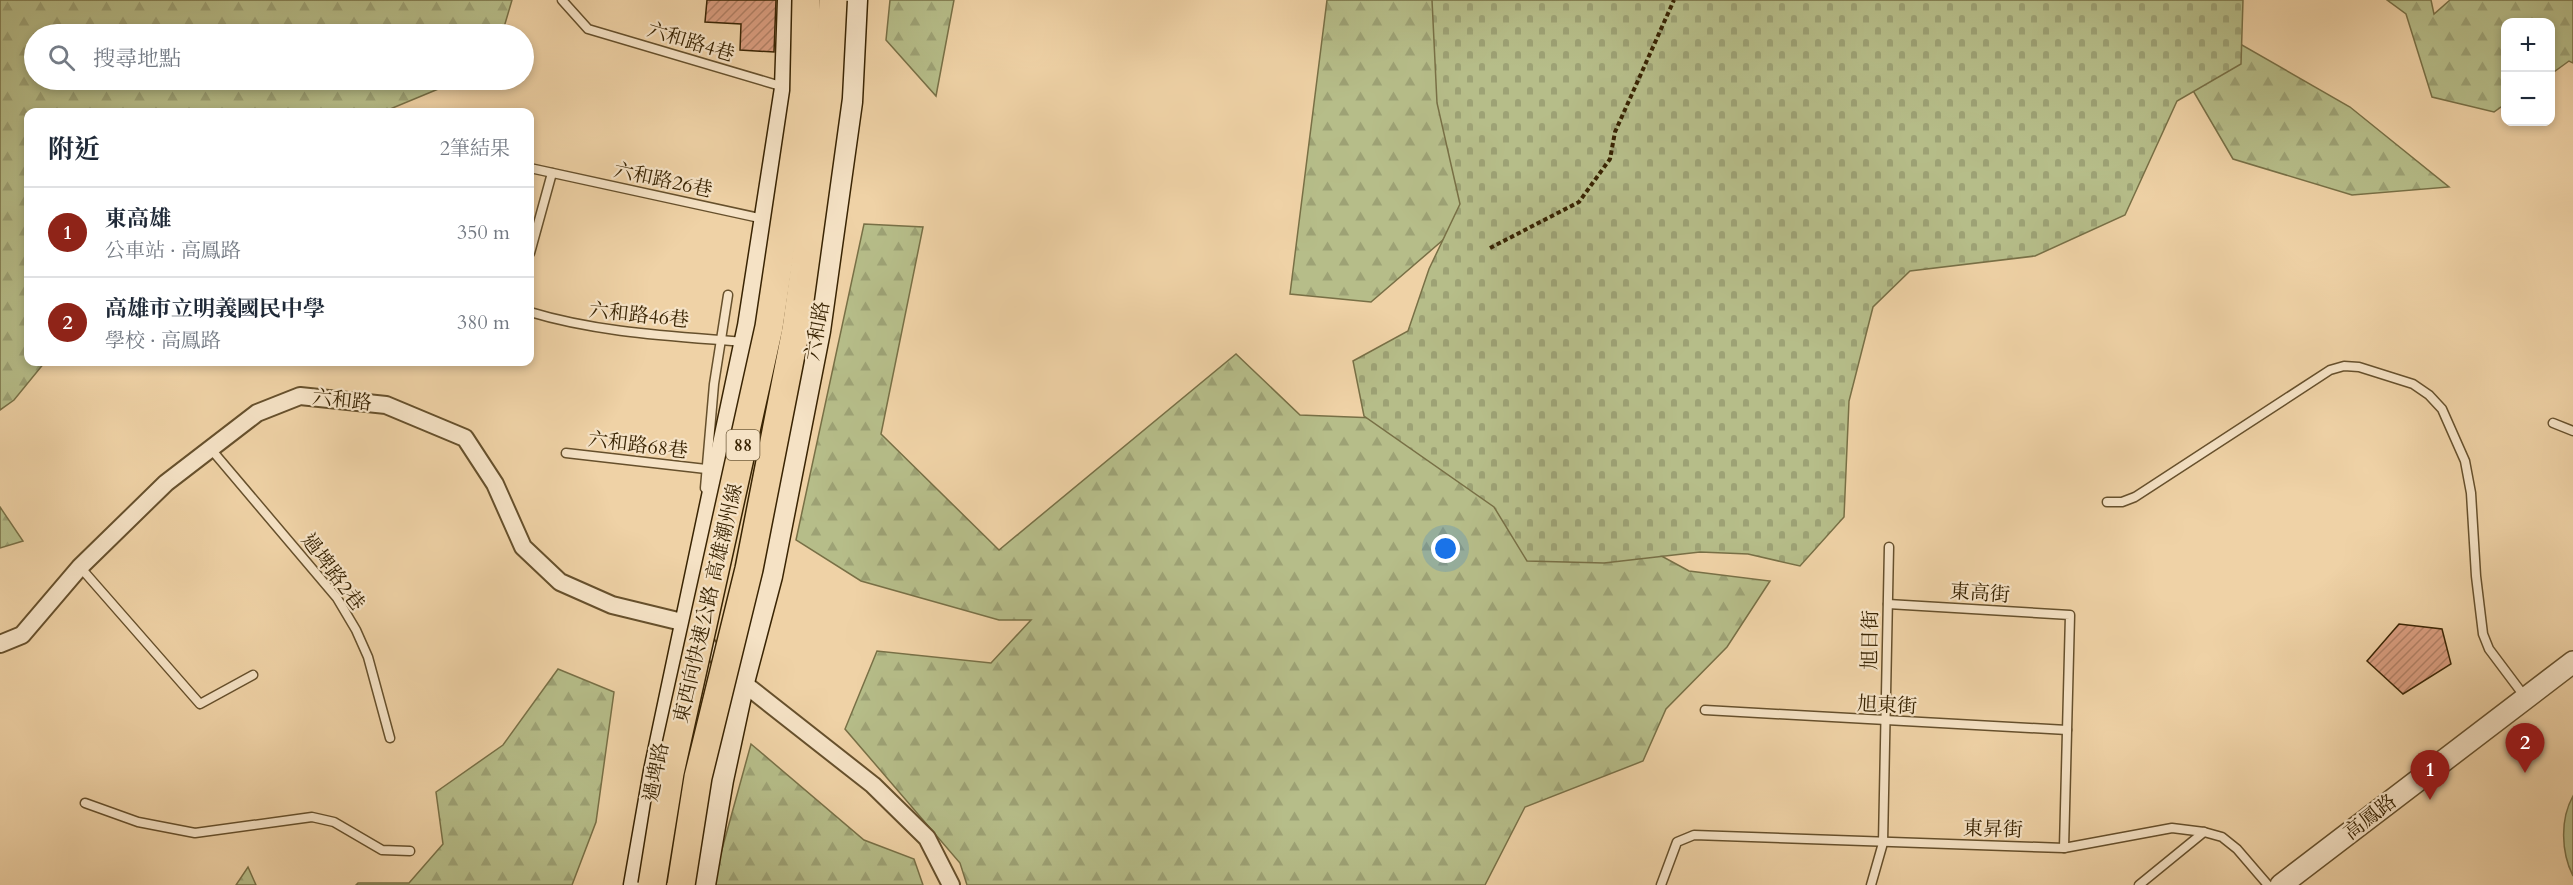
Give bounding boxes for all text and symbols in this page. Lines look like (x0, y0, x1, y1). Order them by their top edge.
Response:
street label: 六和路4巷 (644, 16, 738, 68)
map controls (2501, 18, 2555, 126)
button: + (2501, 18, 2555, 72)
search box (24, 24, 534, 90)
icon: search (45, 41, 78, 74)
text: 搜尋地點 (93, 44, 181, 74)
button: − (2501, 72, 2555, 126)
text: 附近 (48, 132, 100, 167)
text: 2筆結果 (440, 135, 510, 162)
street label: 六和路26巷 (611, 156, 715, 204)
text: 東高雄 (105, 204, 171, 234)
text: 1 (62, 219, 73, 246)
text: 350 m (457, 219, 510, 246)
text: 公車站 · 高鳳路 (105, 237, 241, 264)
text: 高雄市立明義國民中學 (105, 294, 325, 324)
street label: 六和路46巷 (588, 296, 690, 334)
street label: 六和路 (798, 299, 836, 363)
text: 2 (62, 309, 73, 336)
text: 380 m (457, 309, 510, 336)
text: 學校 · 高鳳路 (105, 327, 221, 354)
street label: 六和路 (311, 383, 373, 417)
street label: 六和路68巷 (586, 425, 690, 465)
road number: 88 (726, 430, 760, 460)
street label: 東西向快速公路 高雄潮州線 (667, 480, 749, 726)
street label: 過埤路2巷 (295, 528, 371, 616)
your location (1431, 534, 1460, 563)
street label: 東高街 (1949, 577, 2011, 609)
street label: 旭日街 (1856, 610, 1884, 670)
street label: 旭東街 (1856, 690, 1918, 720)
pin: 2 (2506, 724, 2544, 773)
street label: 過埤路 (637, 740, 675, 804)
pin: 1 (2410, 750, 2450, 800)
street label: 高鳳路 (2338, 788, 2402, 846)
street label: 東昇街 (1963, 814, 2023, 844)

